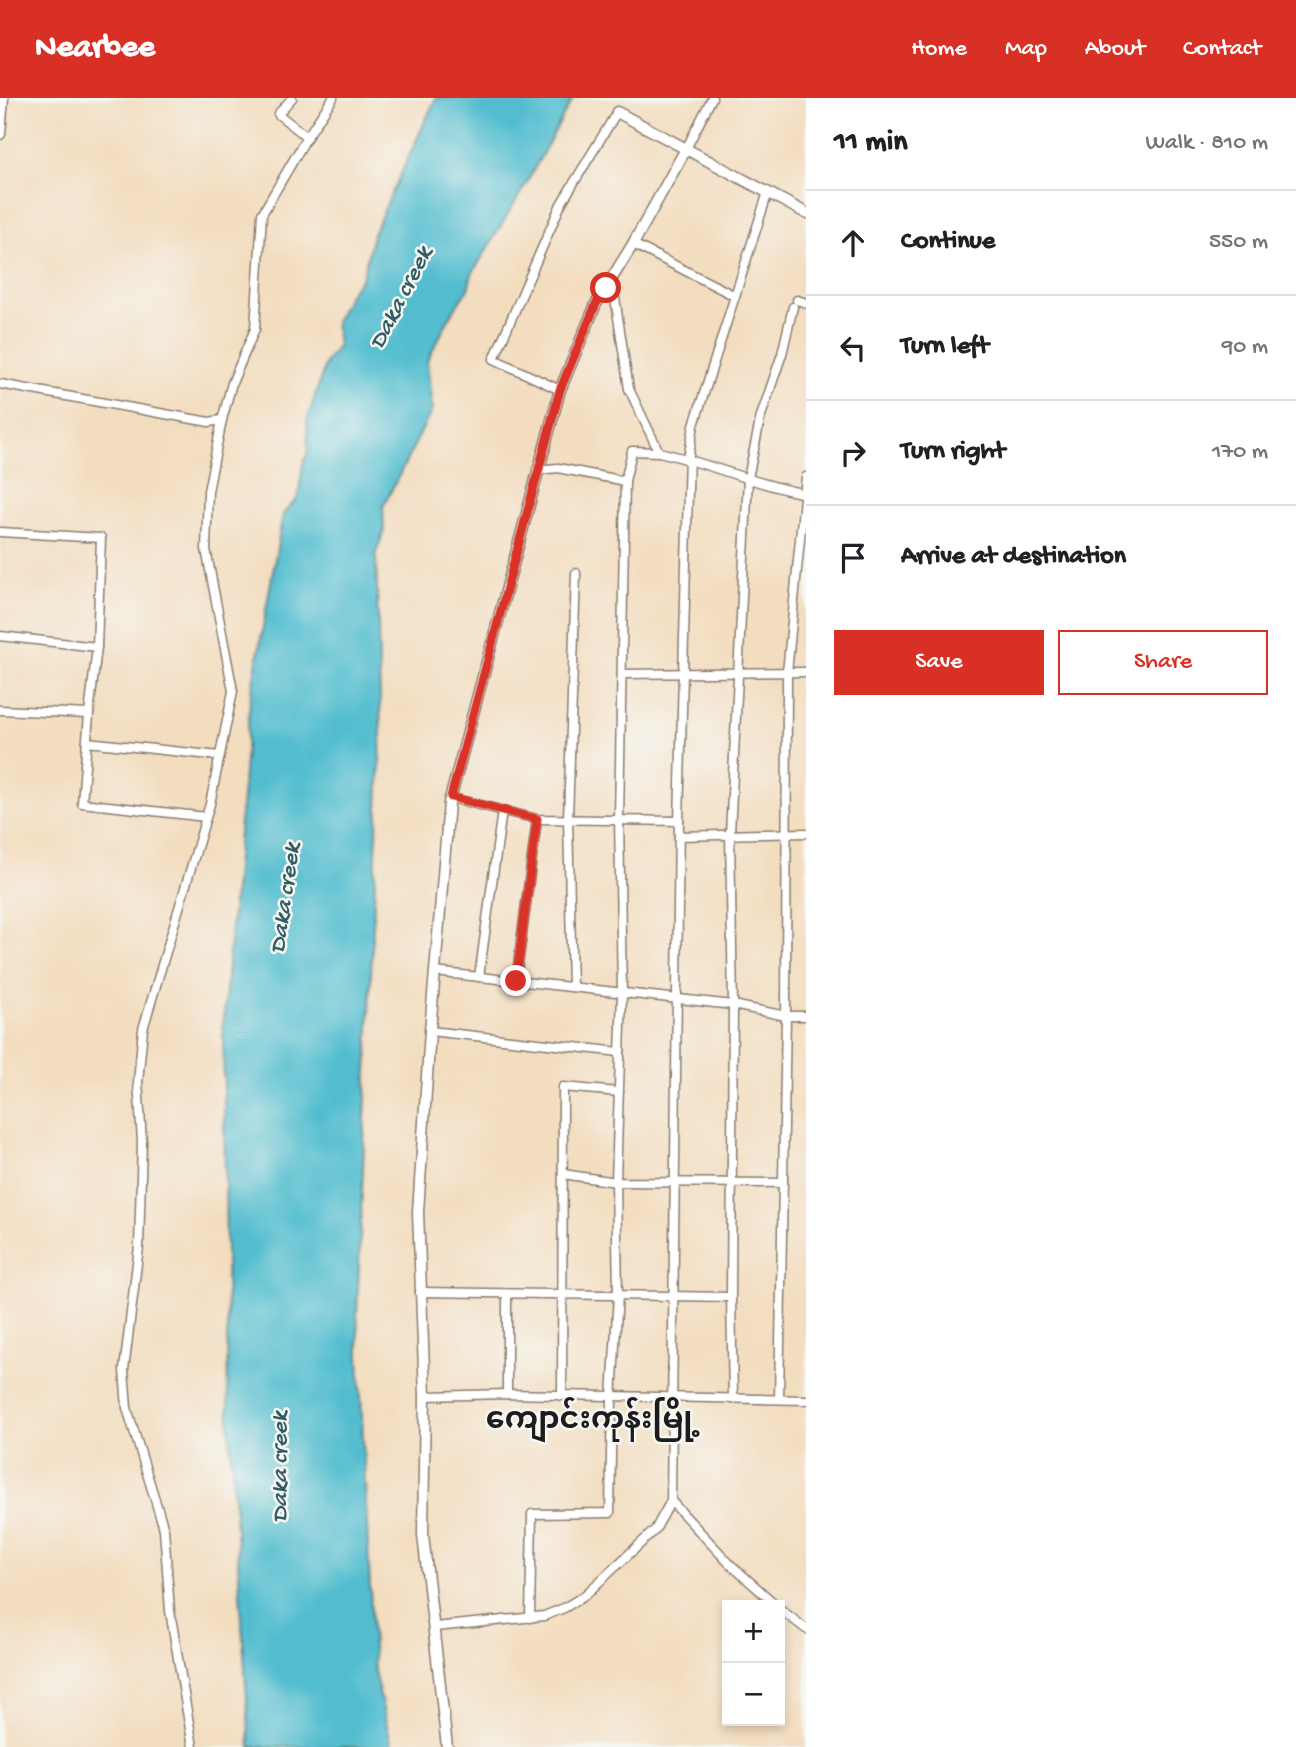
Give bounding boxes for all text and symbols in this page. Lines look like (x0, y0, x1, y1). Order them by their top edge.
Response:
text: Nearbee (35, 30, 155, 68)
text: Home (911, 35, 967, 64)
text: Map (1005, 35, 1047, 64)
text: About (1085, 35, 1145, 64)
text: Contact (1183, 35, 1261, 64)
text: 11 min (834, 126, 907, 161)
text: Walk · 810 m (1146, 130, 1268, 157)
icon: ahead (834, 224, 872, 262)
text: Continue (901, 227, 995, 258)
text: 550 m (1209, 229, 1268, 256)
water label: Daka creek (364, 241, 441, 355)
route start (590, 272, 621, 303)
icon: left (834, 329, 872, 367)
text: Turn left (901, 332, 989, 363)
text: 90 m (1222, 334, 1268, 361)
icon: right (834, 434, 872, 472)
text: Turn right (901, 437, 1005, 468)
text: 170 m (1212, 439, 1268, 466)
icon: arrive (834, 539, 872, 577)
text: Arrive at destination (901, 542, 1126, 573)
button: Save (834, 630, 1044, 695)
button: Share (1058, 630, 1268, 695)
water label: Daka creek (264, 839, 309, 955)
route end (500, 965, 531, 996)
district label: ကျောင်းကုန်းမြို့ (486, 1397, 700, 1443)
water label: Daka creek (267, 1409, 296, 1522)
map controls (722, 1600, 785, 1726)
button: + (722, 1600, 785, 1663)
button: − (722, 1663, 785, 1726)

